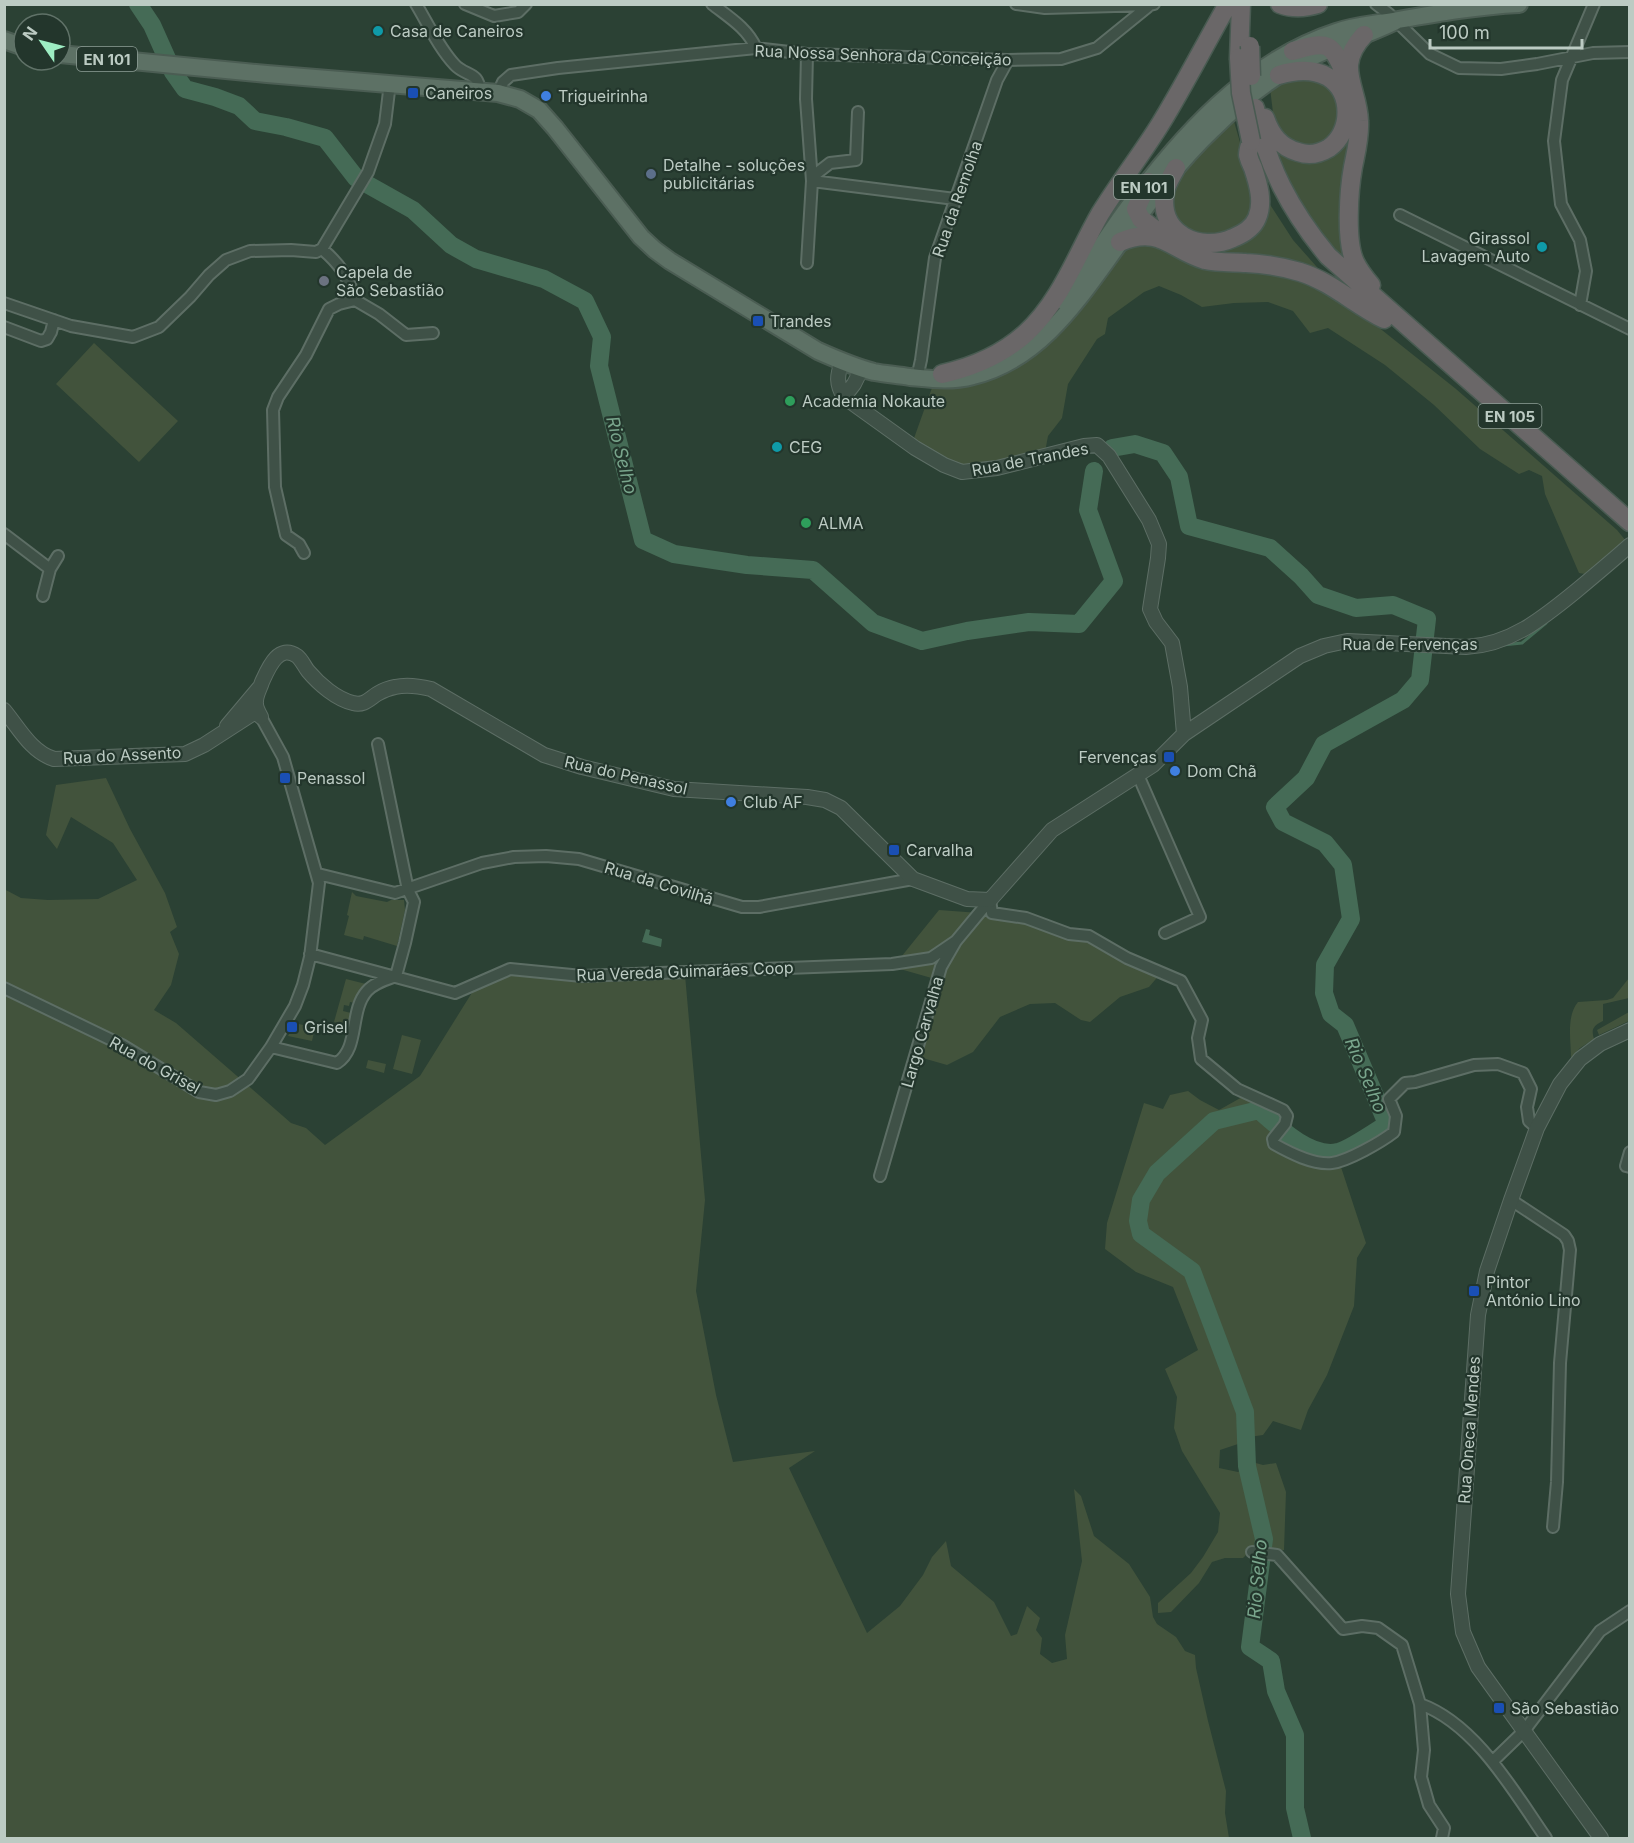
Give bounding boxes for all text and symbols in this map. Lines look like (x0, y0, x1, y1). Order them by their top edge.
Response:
north arrow (12, 12, 72, 72)
scale bar (1430, 12, 1582, 50)
place label: Casa de Caneiros (390, 21, 523, 41)
text: 100 m (1439, 22, 1490, 43)
text: N (18, 23, 41, 44)
marker: Casa de Caneiros (371, 24, 385, 38)
street label: Rua Nossa Senhora da Conceição (754, 41, 1012, 69)
road number: EN 101 (77, 47, 137, 71)
place label: Caneiros (425, 83, 492, 103)
marker: Caneiros (406, 86, 420, 100)
place label: Trigueirinha (558, 86, 648, 106)
marker: Trigueirinha (539, 89, 553, 103)
street label: Rua da Remolha (928, 138, 986, 260)
place label: Detalhe - soluções publicitárias (663, 155, 805, 193)
marker: Detalhe - soluções publicitárias (644, 167, 658, 181)
road number: EN 101 (1114, 175, 1174, 199)
place label: Girassol Lavagem Auto (1421, 228, 1530, 266)
marker: Girassol Lavagem Auto (1535, 240, 1549, 254)
place label: Capela de São Sebastião (336, 262, 444, 300)
marker: Capela de São Sebastião (317, 274, 331, 288)
place label: Trandes (770, 311, 831, 331)
marker: Trandes (751, 314, 765, 328)
place label: Academia Nokaute (802, 391, 945, 411)
marker: Academia Nokaute (783, 394, 797, 408)
road number: EN 105 (1478, 404, 1541, 428)
water label: Rio Selho (602, 414, 642, 496)
place label: CEG (789, 437, 822, 457)
street label: Rua de Trandes (970, 438, 1090, 480)
marker: CEG (770, 440, 784, 454)
place label: ALMA (818, 513, 864, 533)
marker: ALMA (799, 516, 813, 530)
street label: Rua de Fervenças (1342, 634, 1478, 654)
street label: Rua do Assento (62, 742, 182, 768)
place label: Fervenças (1078, 747, 1157, 767)
marker: Fervenças (1162, 750, 1176, 764)
street label: Rua do Penassol (563, 751, 689, 799)
place label: Dom Chã (1187, 761, 1257, 781)
marker: Dom Chã (1168, 764, 1182, 778)
place label: Penassol (297, 768, 365, 788)
marker: Penassol (278, 771, 292, 785)
place label: Club AF (743, 792, 803, 812)
marker: Club AF (724, 795, 738, 809)
place label: Carvalha (906, 840, 973, 860)
marker: Carvalha (887, 843, 901, 857)
street label: Rua da Covilhã (602, 857, 716, 909)
street label: Rua Vereda Guimarães Coop (576, 957, 794, 985)
street label: Largo Carvalha (897, 974, 947, 1090)
place label: Grisel (304, 1017, 348, 1037)
marker: Grisel (285, 1020, 299, 1034)
street label: Rua do Grisel (106, 1032, 204, 1098)
water label: Rio Selho (1341, 1034, 1391, 1116)
place label: Pintor António Lino (1486, 1272, 1581, 1310)
marker: Pintor António Lino (1467, 1284, 1481, 1298)
street label: Rua Oneca Mendes (1454, 1356, 1484, 1504)
water label: Rio Selho (1243, 1538, 1271, 1620)
place label: São Sebastião (1511, 1698, 1619, 1718)
marker: São Sebastião (1492, 1701, 1506, 1715)

